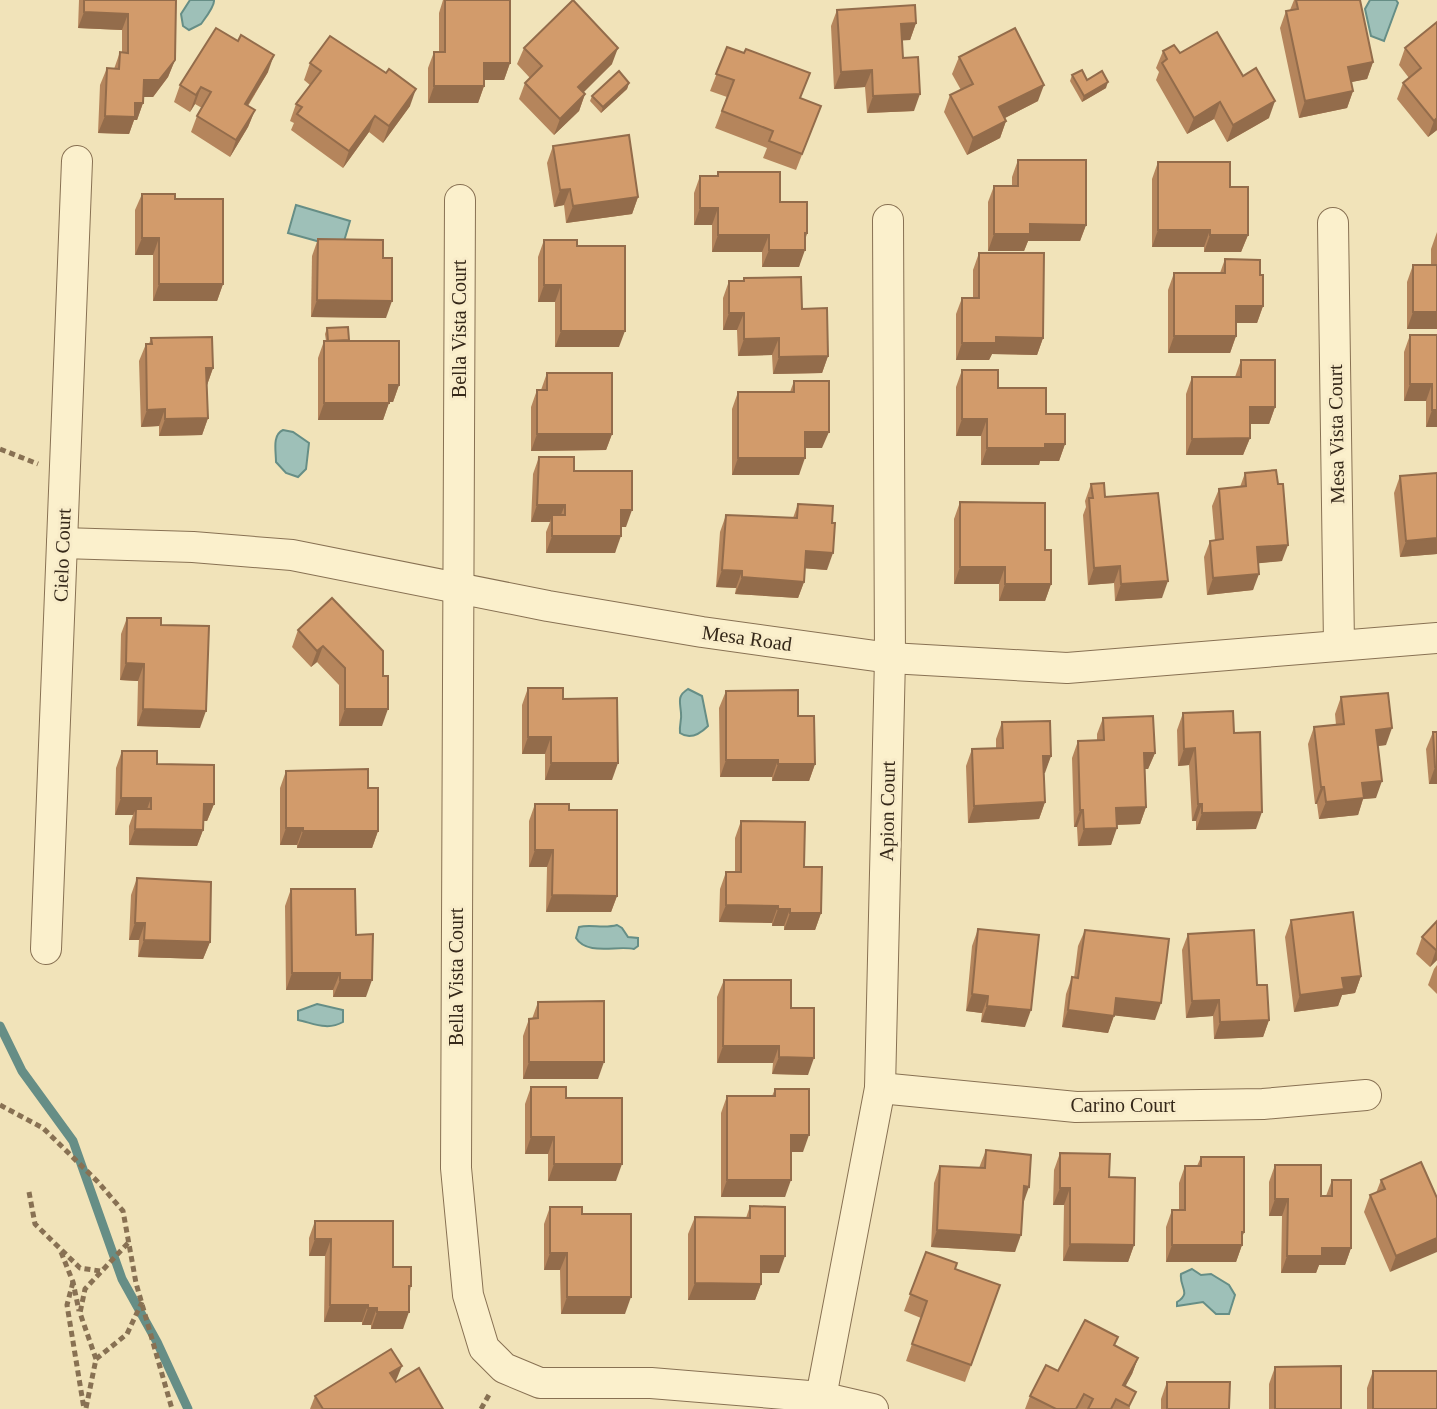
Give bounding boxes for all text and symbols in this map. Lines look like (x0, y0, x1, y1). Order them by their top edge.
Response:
street label: Bella Vista Court (448, 259, 470, 398)
street label: Mesa Vista Court (1324, 364, 1348, 504)
street label: Cielo Court (49, 507, 75, 602)
street label: Mesa Road (701, 621, 793, 655)
street label: Apion Court (875, 760, 900, 861)
street label: Bella Vista Court (445, 907, 467, 1046)
street label: Carino Court (1071, 1094, 1176, 1116)

